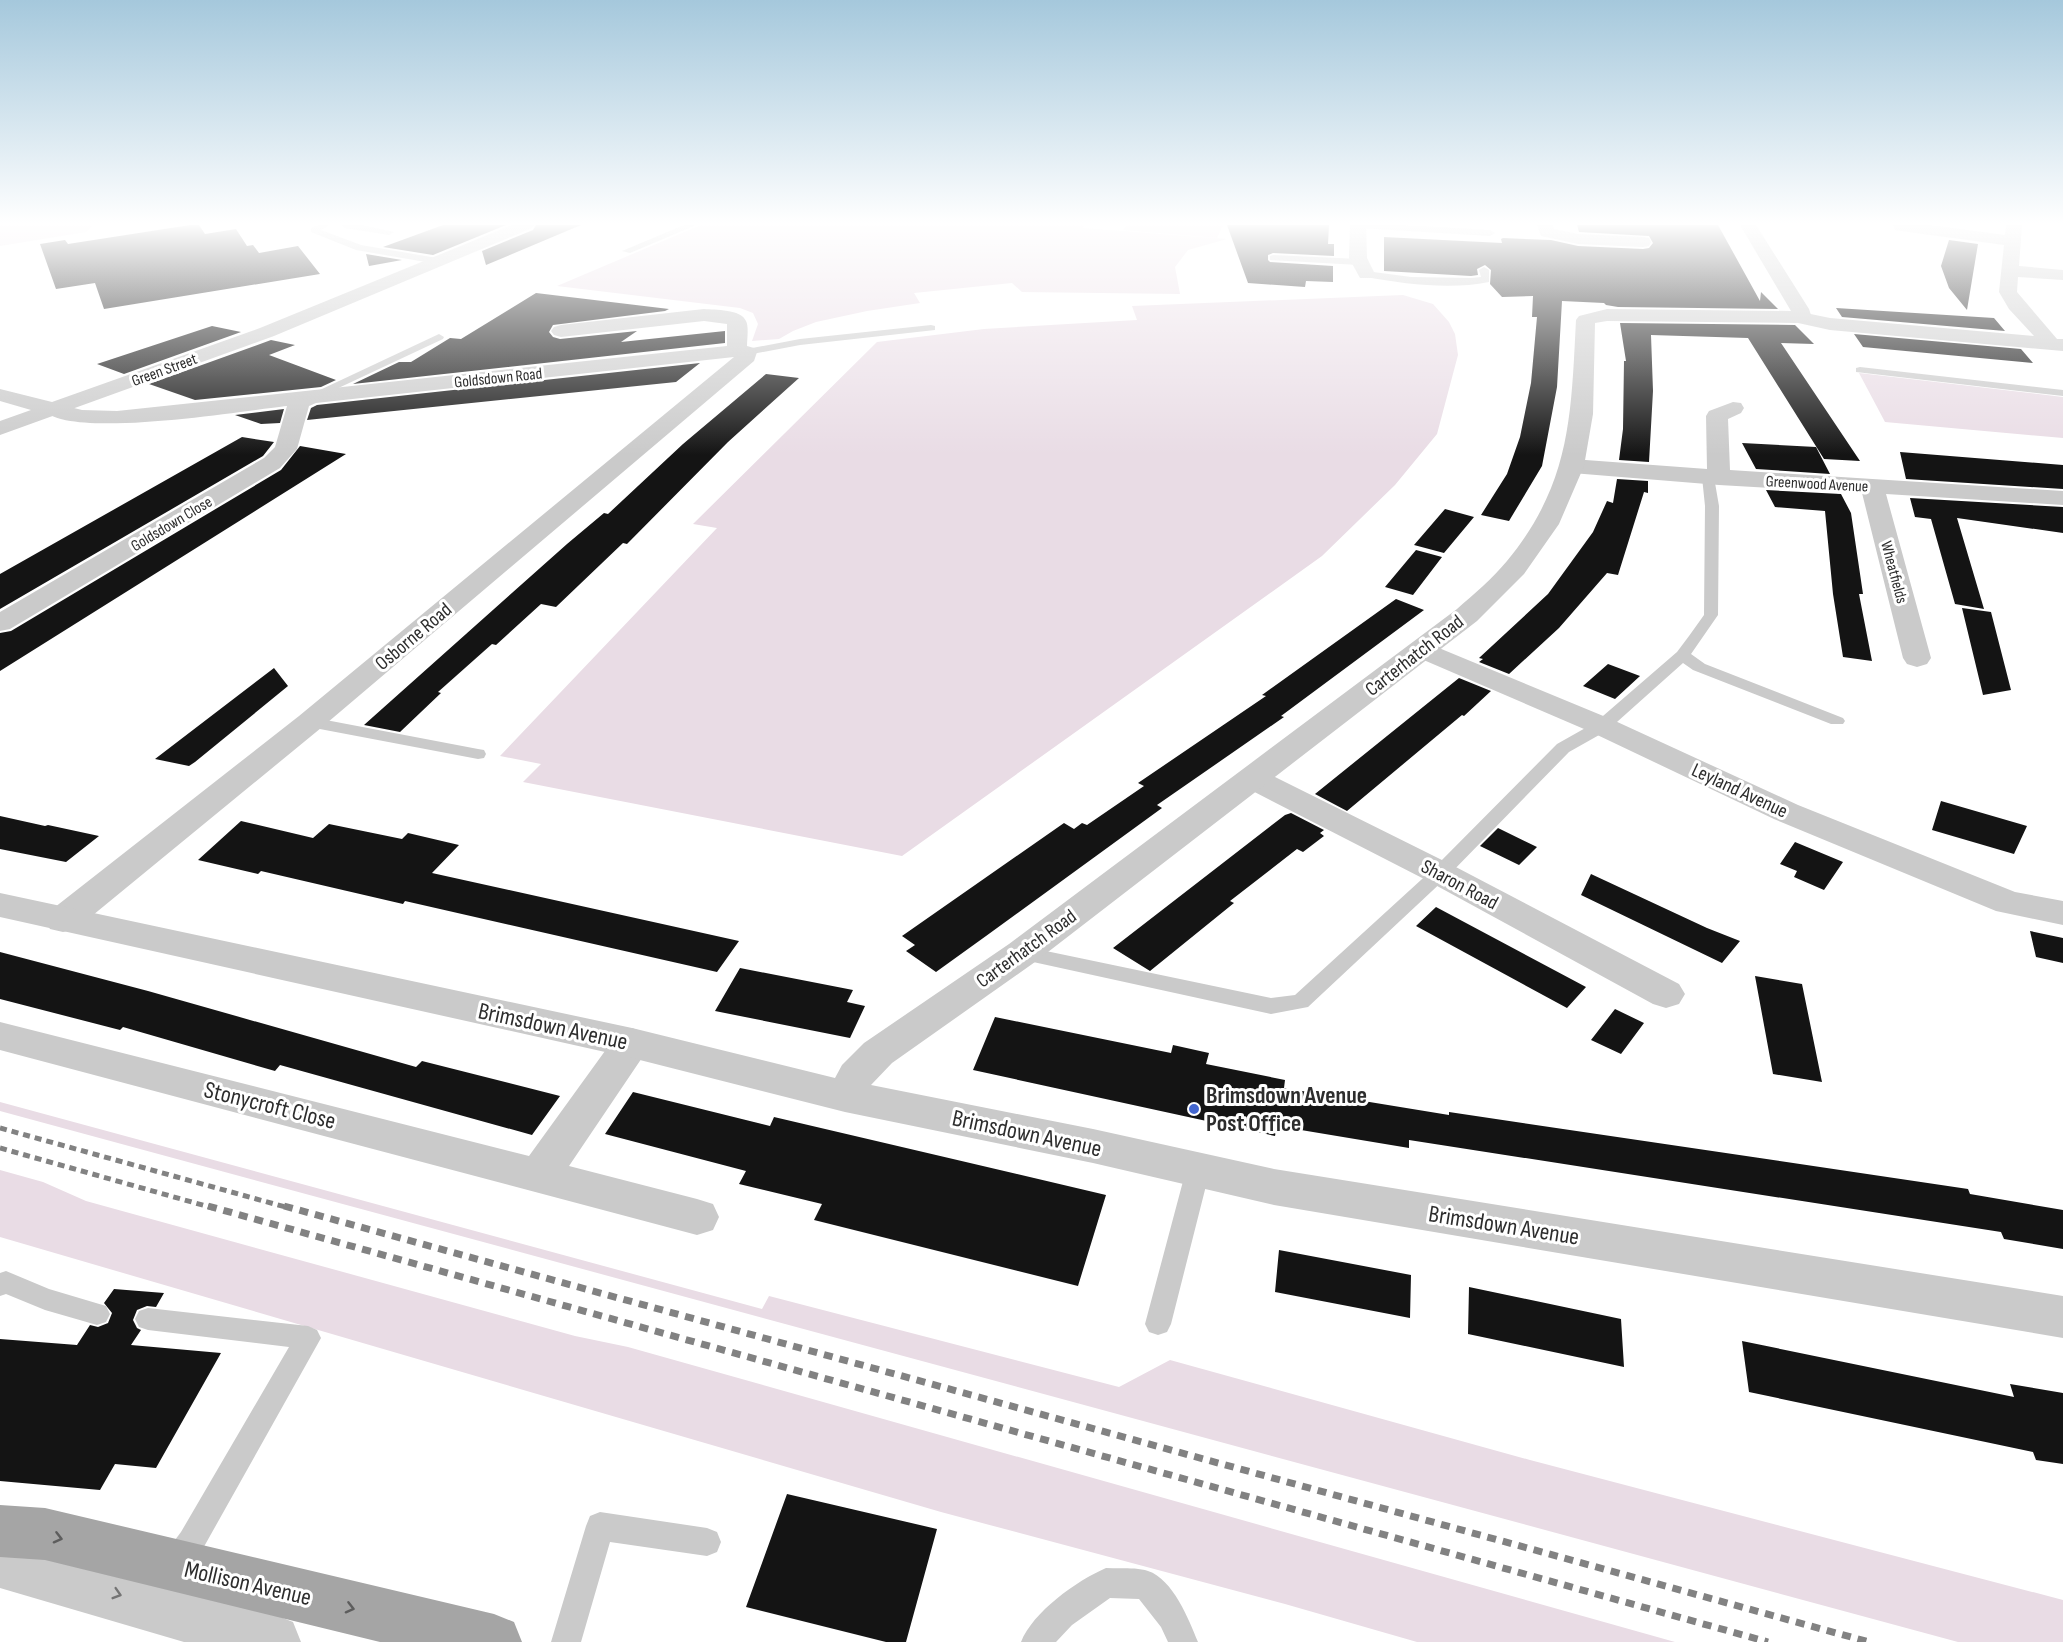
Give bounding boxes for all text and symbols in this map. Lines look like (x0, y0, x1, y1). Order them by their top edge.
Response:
street label: Green Street (129, 350, 200, 391)
street label: Goldsdown Road (453, 364, 543, 393)
street label: Greenwood Avenue (1765, 472, 1869, 497)
street label: Goldsdown Close (128, 493, 216, 556)
street label: Wheatfields (1876, 539, 1911, 606)
street label: Osborne Road (371, 598, 457, 676)
street label: Carterhatch Road (1361, 610, 1469, 702)
street label: Leyland Avenue (1688, 758, 1791, 824)
street label: Sharon Road (1417, 855, 1502, 915)
street label: Carterhatch Road (972, 904, 1081, 993)
street label: Brimsdown Avenue (475, 996, 630, 1056)
street label: Stonycroft Close (201, 1075, 339, 1136)
place label: Brimsdown Avenue Post Office (1206, 1081, 1367, 1138)
marker: Brimsdown Avenue Post Office (1187, 1102, 1201, 1116)
street label: Brimsdown Avenue (949, 1103, 1104, 1163)
street label: Brimsdown Avenue (1427, 1199, 1581, 1252)
one-way arrow (53, 1530, 63, 1543)
street label: Mollison Avenue (182, 1555, 314, 1612)
one-way arrow (111, 1586, 122, 1599)
one-way arrow (345, 1600, 355, 1613)

